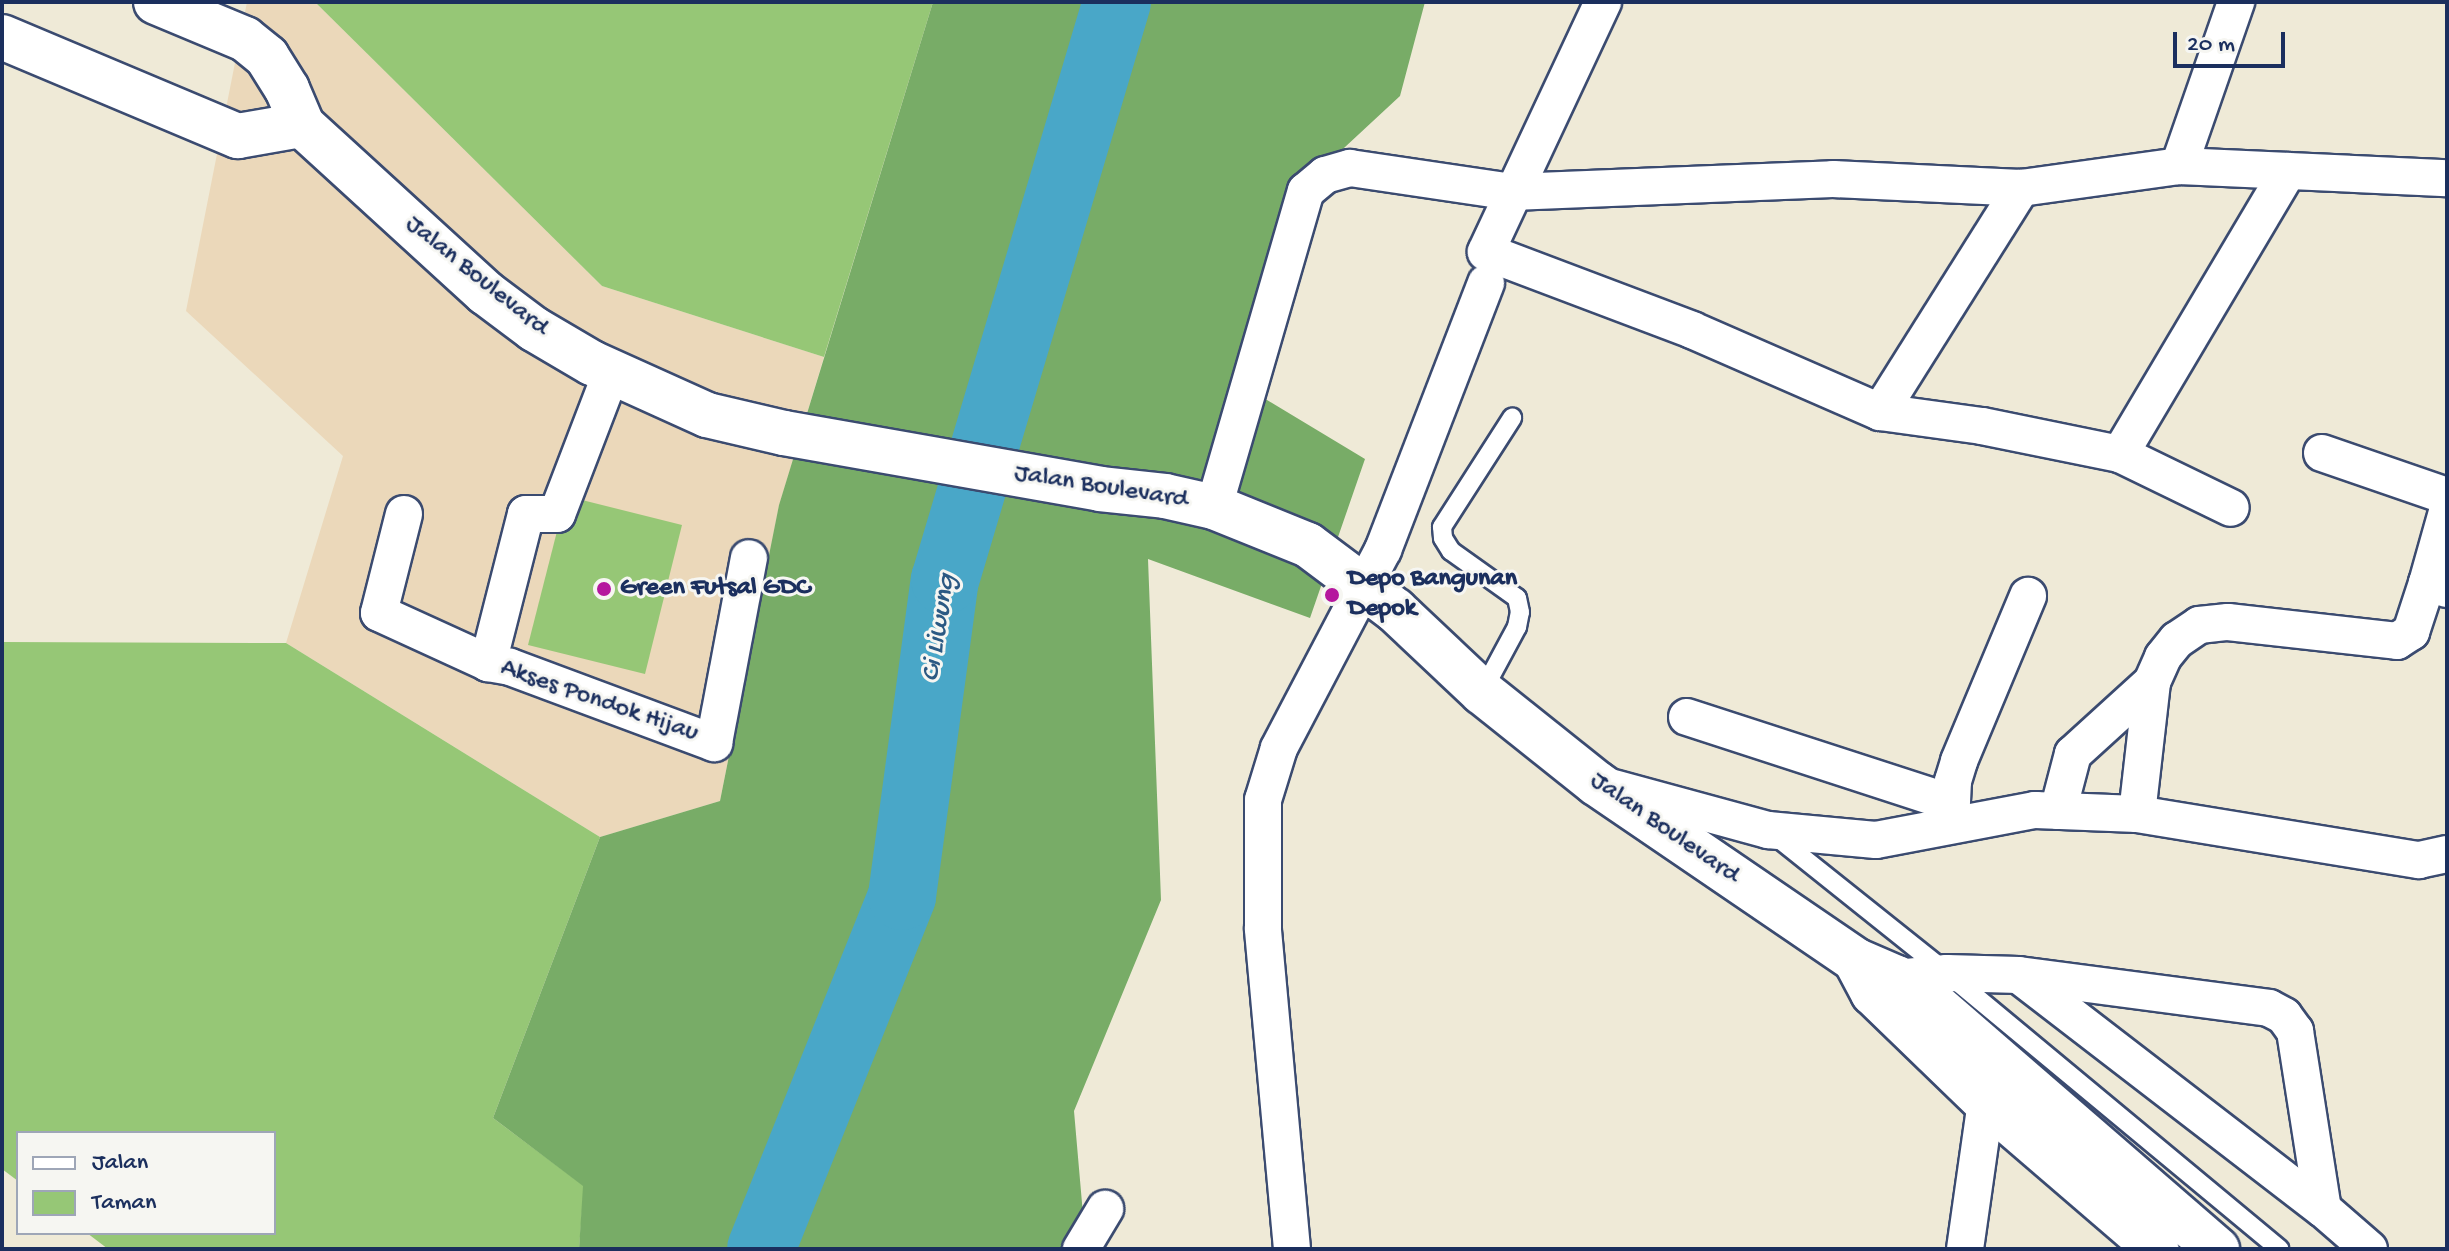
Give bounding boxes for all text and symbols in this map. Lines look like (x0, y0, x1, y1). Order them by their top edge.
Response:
scale bar (2177, 16, 2289, 66)
text: 20 m (2187, 31, 2235, 60)
street label: Jalan Boulevard (398, 210, 554, 344)
street label: Jalan Boulevard (1012, 459, 1190, 517)
place label: Depo Bangunan Depok (1348, 564, 1517, 626)
water label: Ci Liwung (915, 572, 965, 684)
place label: Green Futsal GDC (620, 573, 810, 605)
marker: Green Futsal GDC (595, 580, 613, 598)
marker: Depo Bangunan Depok (1323, 586, 1341, 604)
street label: Akses Pondok Hijau (496, 654, 702, 750)
street label: Jalan Boulevard (1583, 766, 1745, 892)
legend (16, 1131, 276, 1235)
text: Jalan (92, 1149, 148, 1178)
text: Taman (92, 1189, 156, 1218)

